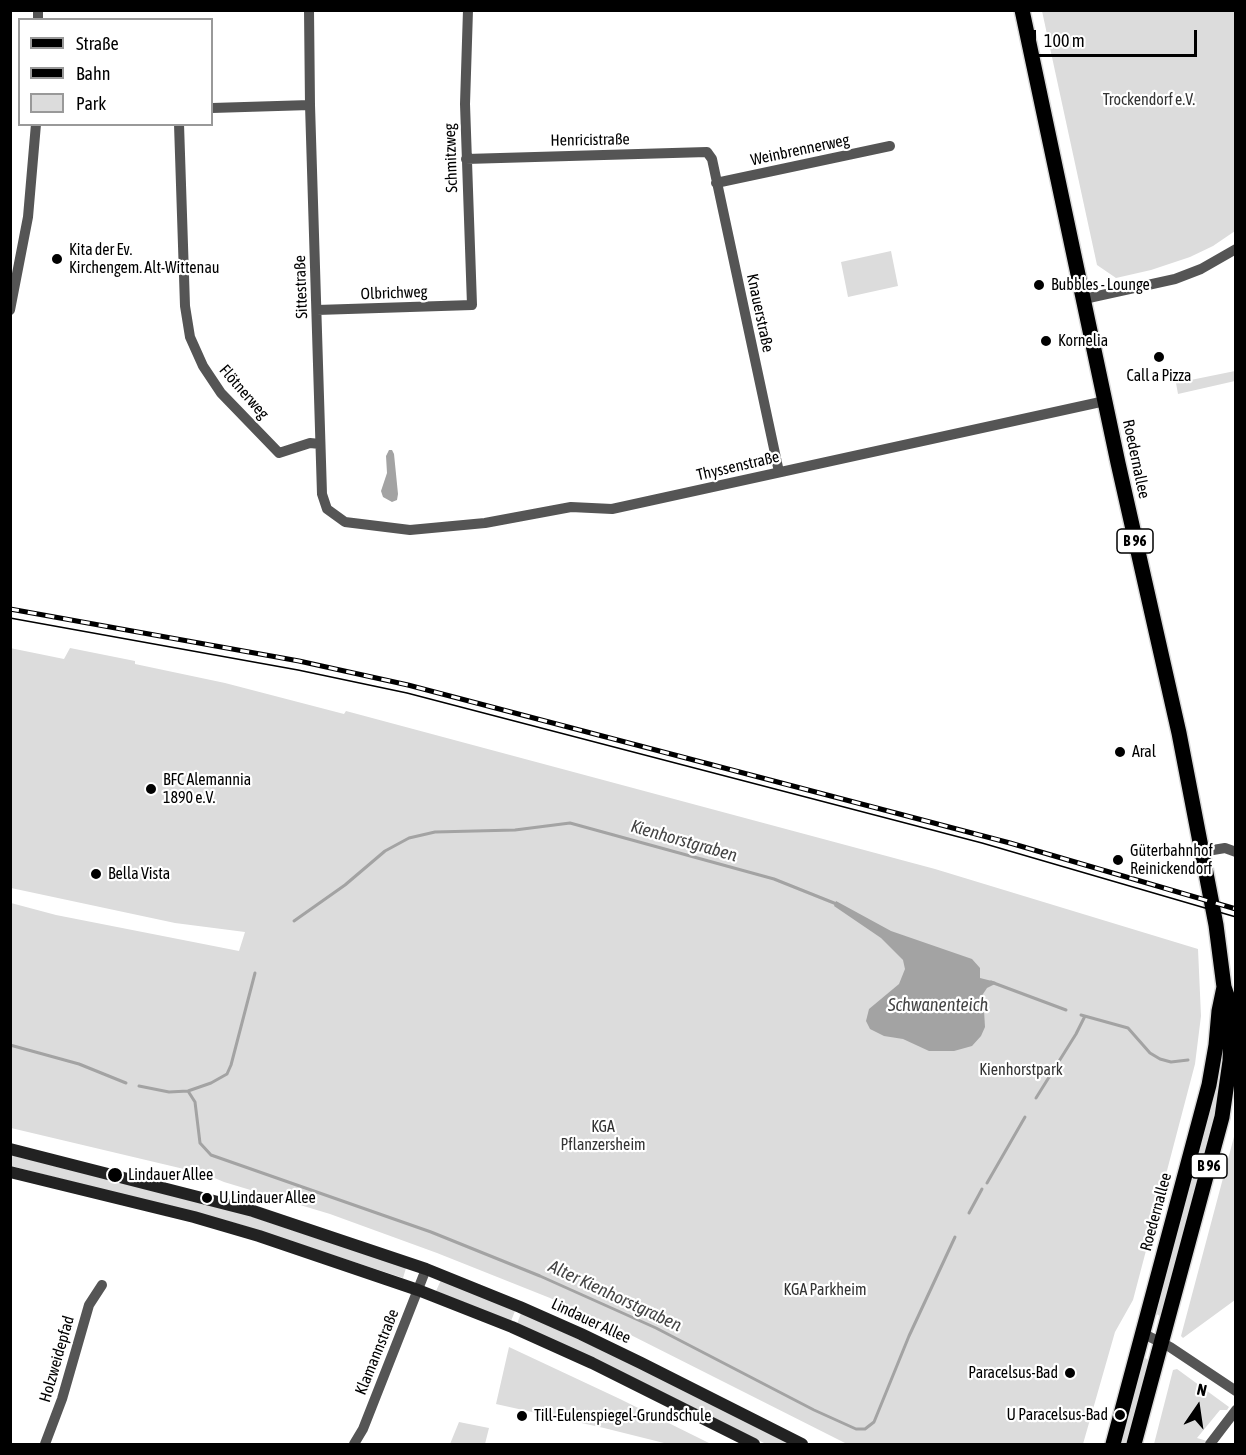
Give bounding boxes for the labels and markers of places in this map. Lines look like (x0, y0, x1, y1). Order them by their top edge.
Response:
place label: Kita der Ev. Kirchengem. Alt-Wittenau (69, 240, 220, 278)
marker: Kita der Ev. Kirchengem. Alt-Wittenau (50, 252, 64, 266)
place label: Bubbles - Lounge (1051, 275, 1150, 295)
marker: Bubbles - Lounge (1032, 278, 1046, 292)
place label: Kornelia (1058, 331, 1108, 351)
marker: Kornelia (1039, 334, 1053, 348)
marker: Call a Pizza (1152, 350, 1166, 364)
place label: Call a Pizza (1126, 366, 1192, 386)
place label: Aral (1132, 742, 1156, 762)
marker: Aral (1113, 745, 1127, 759)
place label: BFC Alemannia 1890 e.V. (163, 770, 251, 808)
marker: BFC Alemannia 1890 e.V. (144, 782, 158, 796)
place label: Güterbahnhof Reinickendorf (1130, 841, 1213, 879)
marker: Güterbahnhof Reinickendorf (1111, 853, 1125, 867)
place label: Bella Vista (108, 864, 170, 884)
marker: Bella Vista (89, 867, 103, 881)
place label: Lindauer Allee (128, 1165, 213, 1185)
marker: Lindauer Allee (106, 1166, 124, 1184)
place label: U Lindauer Allee (219, 1188, 316, 1208)
marker: U Lindauer Allee (200, 1191, 214, 1205)
place label: Paracelsus-Bad (968, 1363, 1058, 1383)
marker: Paracelsus-Bad (1063, 1366, 1077, 1380)
place label: U Paracelsus-Bad (1007, 1405, 1108, 1425)
place label: Till-Eulenspiegel-Grundschule (534, 1406, 711, 1426)
marker: U Paracelsus-Bad (1113, 1408, 1127, 1422)
marker: Till-Eulenspiegel-Grundschule (515, 1409, 529, 1423)

